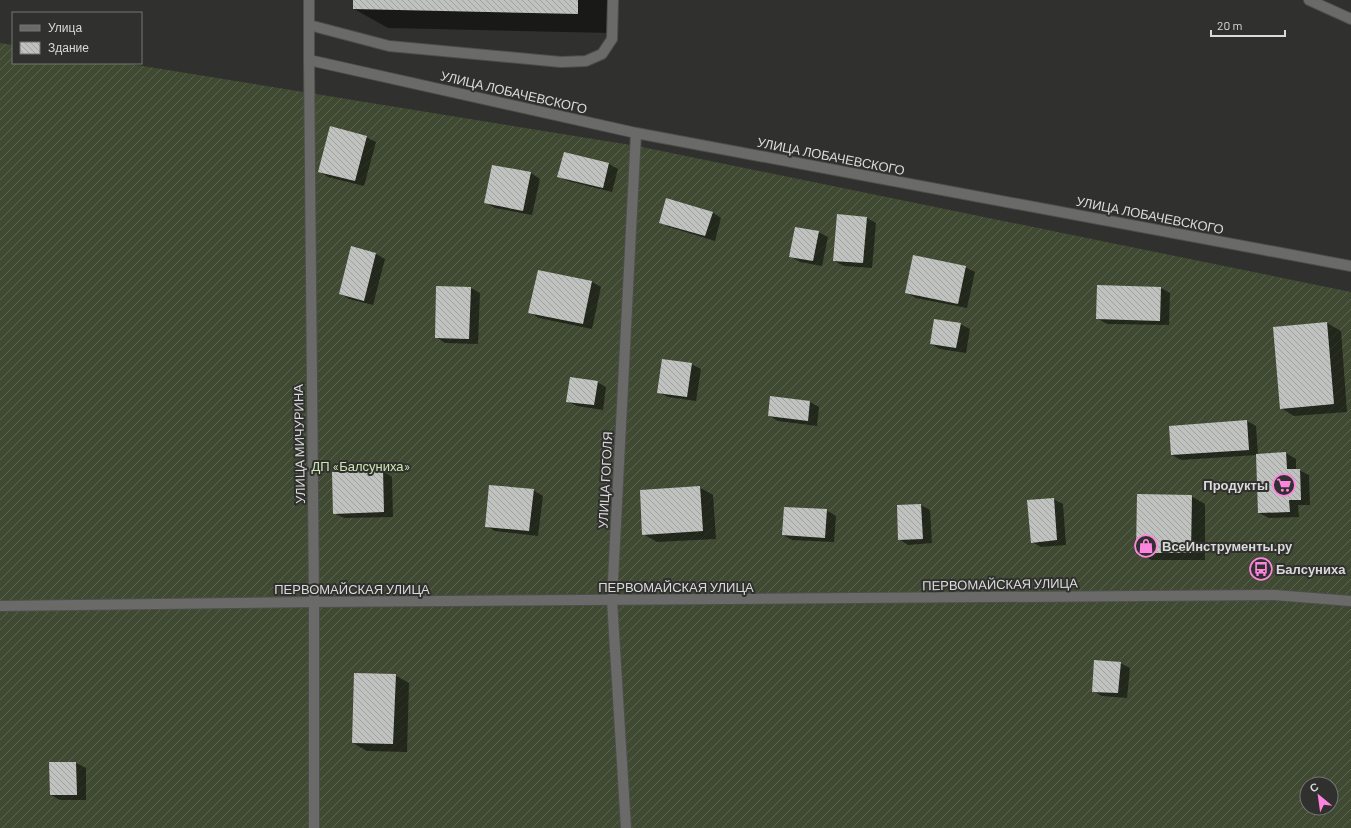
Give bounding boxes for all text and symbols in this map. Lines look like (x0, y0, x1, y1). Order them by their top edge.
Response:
legend (12, 12, 142, 64)
scale bar (1211, 12, 1285, 38)
text: 20 m (1217, 18, 1243, 32)
text: Улица (48, 20, 82, 35)
text: Здание (48, 40, 89, 55)
street label: УЛИЦА ЛОБАЧЕВСКОГО (439, 67, 589, 117)
street label: УЛИЦА ЛОБАЧЕВСКОГО (756, 134, 906, 178)
street label: УЛИЦА ЛОБАЧЕВСКОГО (1075, 193, 1225, 237)
street label: УЛИЦА МИЧУРИНА (290, 384, 308, 504)
street label: УЛИЦА ГОГОЛЯ (594, 431, 616, 529)
park label: ДП «Балсуниха» (311, 458, 411, 474)
supermarket icon: Продукты (1271, 472, 1297, 498)
place label: Продукты (1203, 477, 1268, 493)
shop icon: ВсеИнструменты.ру (1133, 533, 1159, 559)
place label: ВсеИнструменты.ру (1162, 538, 1293, 554)
bus stop icon: Балсуниха (1248, 556, 1274, 582)
place label: Балсуниха (1276, 561, 1346, 577)
street label: ПЕРВОМАЙСКАЯ УЛИЦА (922, 575, 1078, 593)
street label: ПЕРВОМАЙСКАЯ УЛИЦА (598, 579, 754, 595)
street label: ПЕРВОМАЙСКАЯ УЛИЦА (274, 581, 430, 597)
north arrow (1299, 776, 1339, 816)
text: С (1307, 779, 1321, 794)

